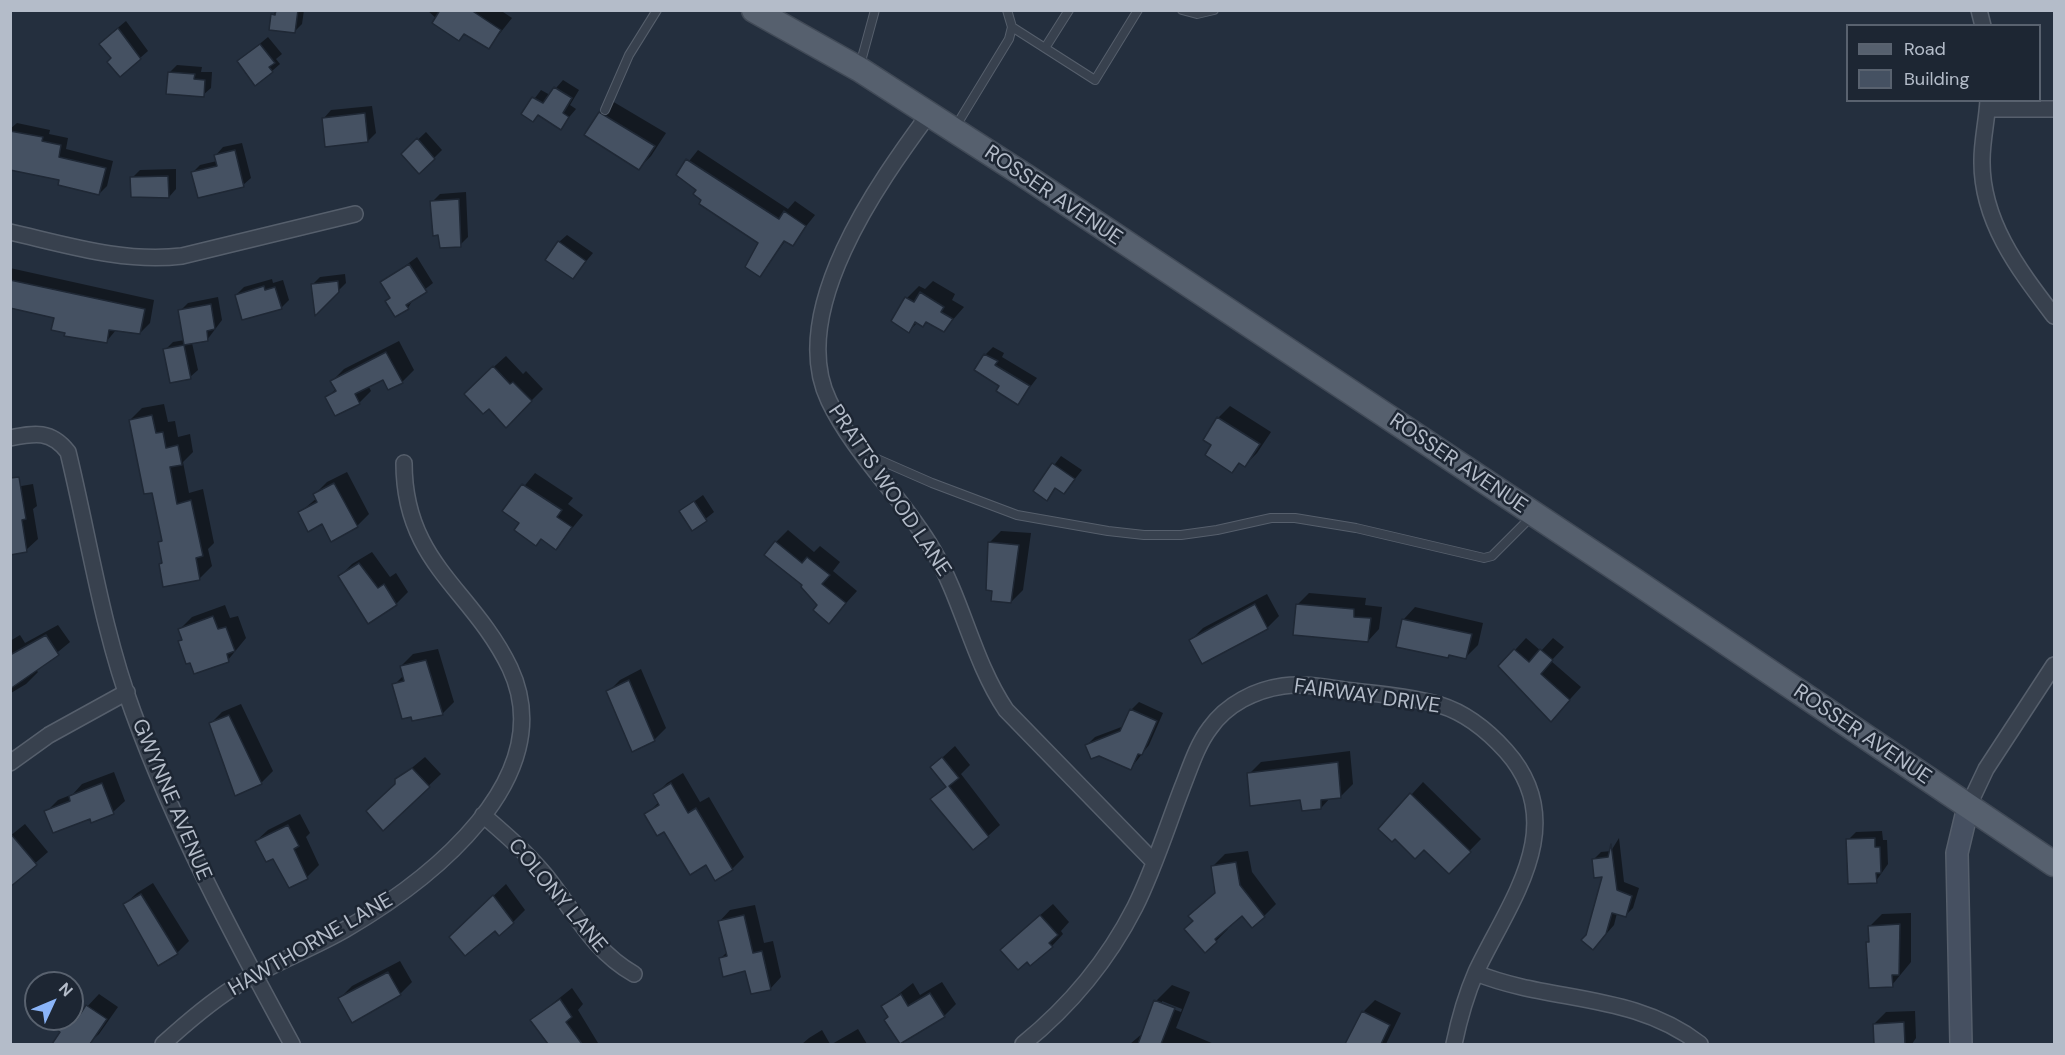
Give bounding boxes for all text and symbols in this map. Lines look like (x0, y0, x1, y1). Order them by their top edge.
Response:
legend (1846, 24, 2041, 102)
text: Road (1904, 37, 1946, 61)
text: Building (1904, 67, 1969, 91)
street label: ROSSER AVENUE (979, 141, 1127, 251)
street label: PRATTS WOOD LANE (822, 400, 956, 582)
street label: ROSSER AVENUE (1384, 409, 1532, 519)
street label: FAIRWAY DRIVE (1292, 674, 1442, 720)
street label: ROSSER AVENUE (1788, 680, 1936, 790)
street label: GWYNNE AVENUE (126, 716, 216, 884)
street label: COLONY LANE (502, 834, 612, 958)
street label: HAWTHORNE LANE (224, 888, 398, 1002)
north arrow (24, 971, 84, 1031)
text: N (54, 978, 77, 1001)

